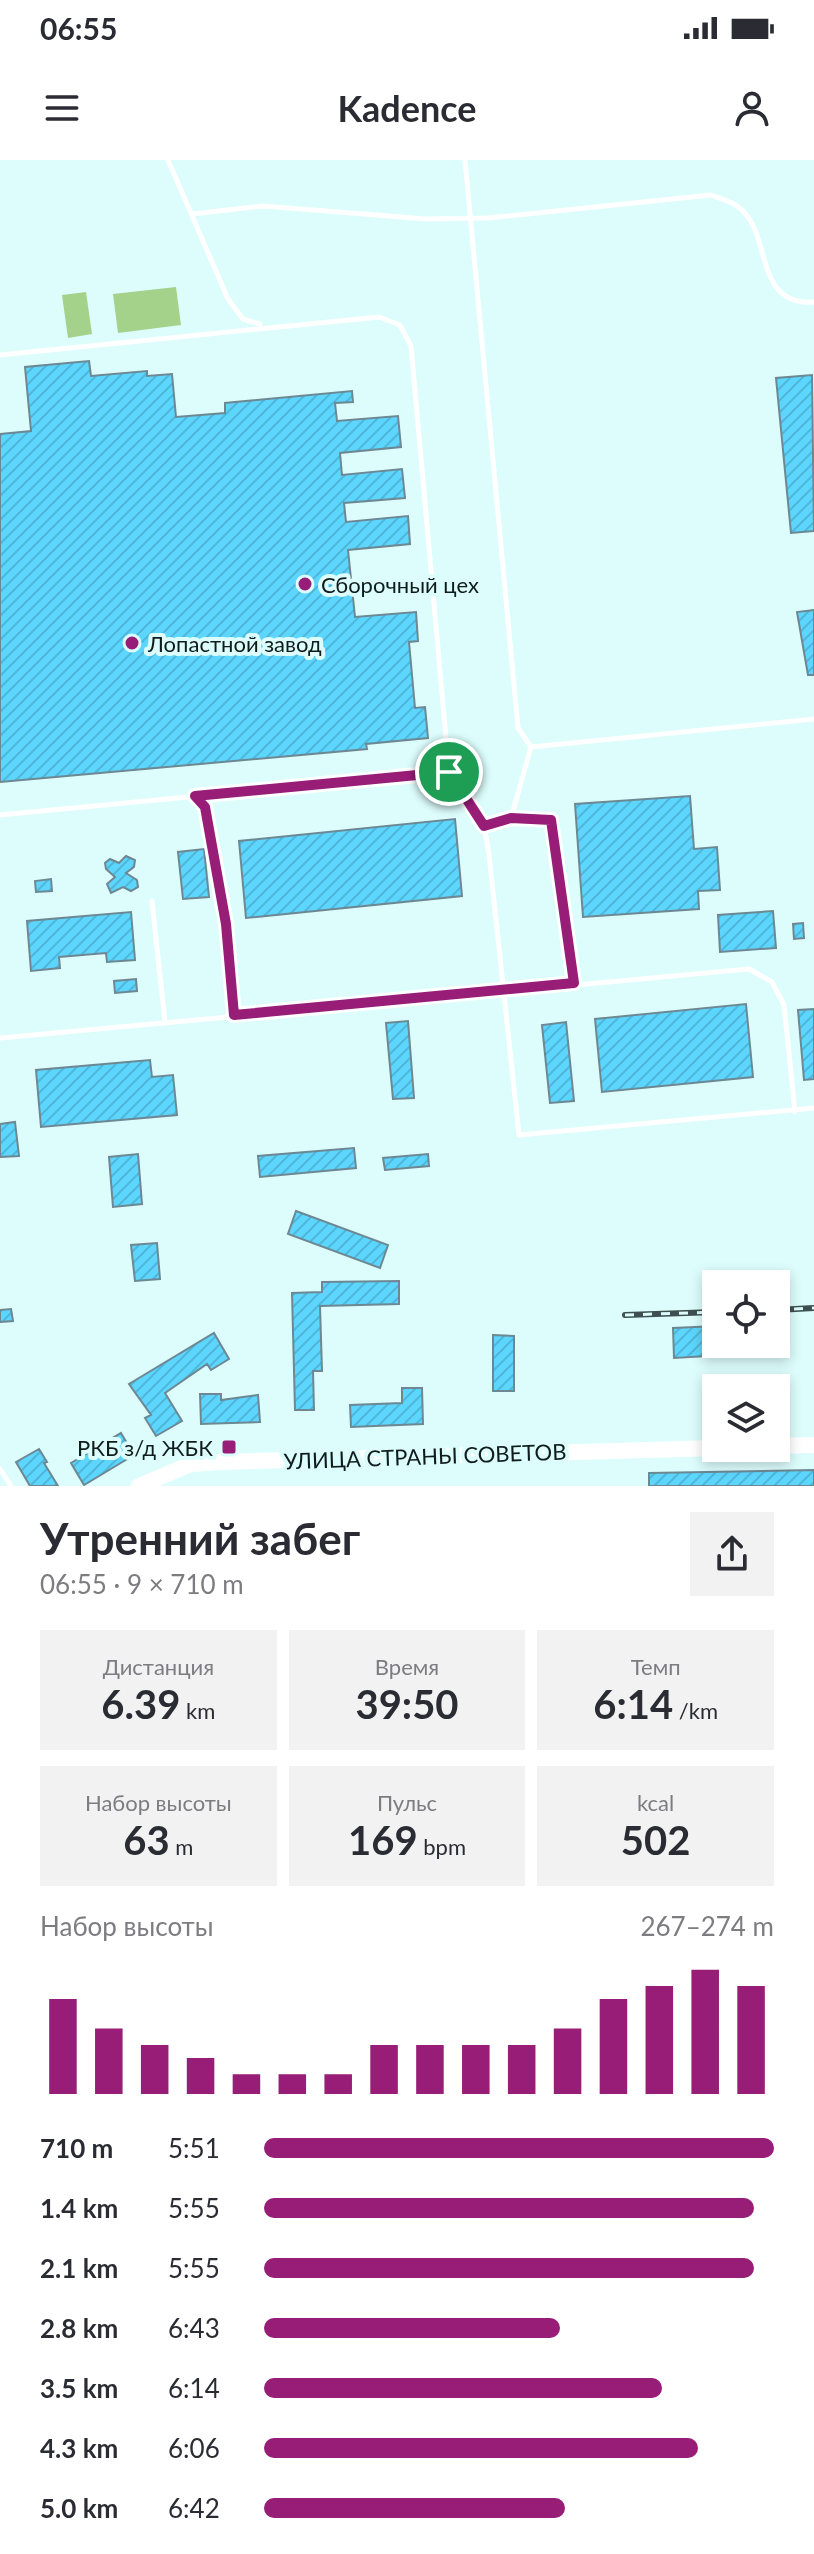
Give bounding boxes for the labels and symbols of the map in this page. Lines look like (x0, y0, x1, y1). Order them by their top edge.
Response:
place label: Сборочный цех (321, 571, 479, 598)
marker: Сборочный цех (296, 575, 314, 593)
place label: Лопастной завод (147, 630, 322, 657)
marker: Лопастной завод (123, 634, 141, 652)
pin (415, 738, 483, 806)
place label: РКБ з/д ЖБК (77, 1434, 213, 1461)
marker: РКБ з/д ЖБК (220, 1438, 238, 1456)
street label: УЛИЦА СТРАНЫ СОВЕТОВ (283, 1438, 567, 1474)

